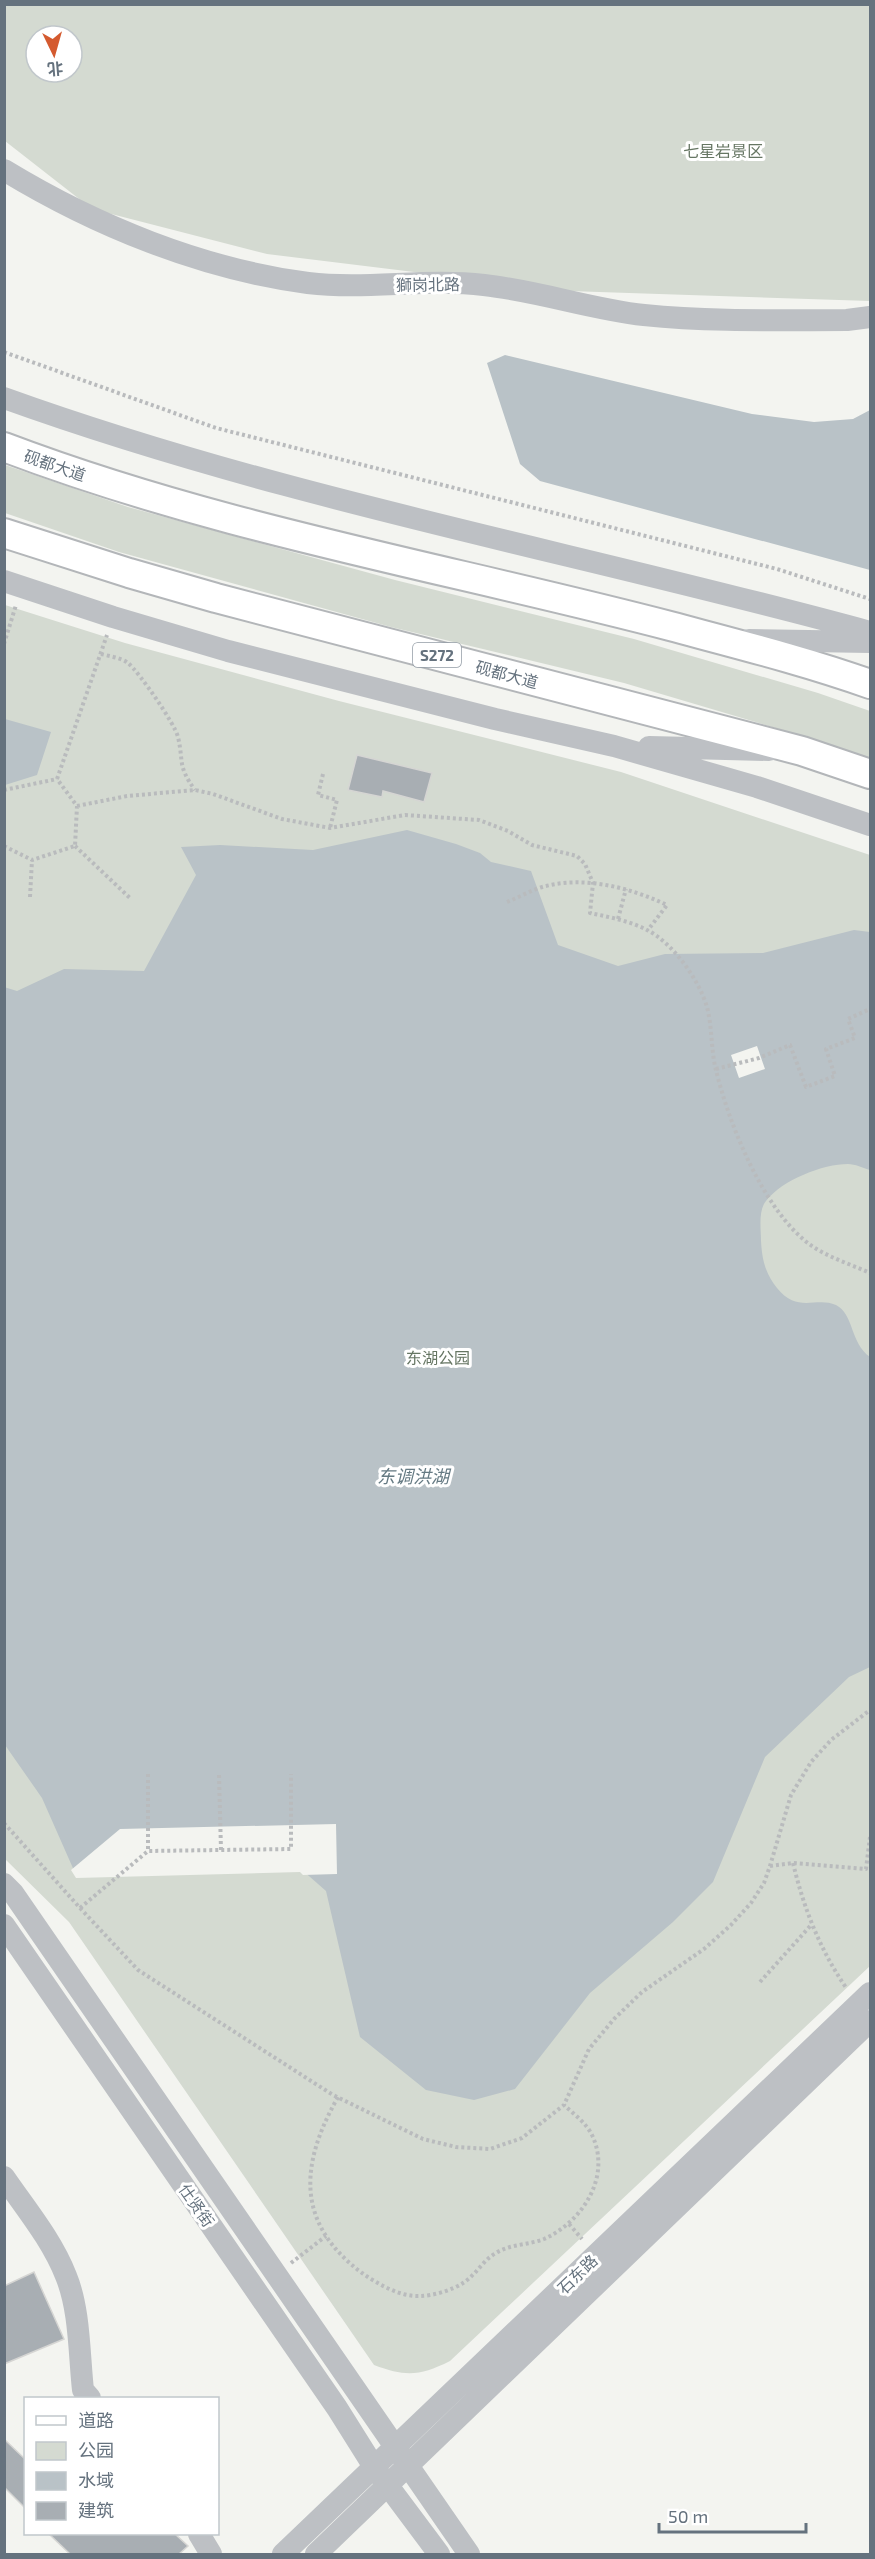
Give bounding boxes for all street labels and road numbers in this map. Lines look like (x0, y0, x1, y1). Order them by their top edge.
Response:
street label: 獅岗北路 (396, 274, 460, 294)
street label: 砚都大道 (22, 446, 88, 484)
road number: S272 (413, 643, 461, 667)
street label: 砚都大道 (474, 657, 540, 691)
street label: 仕贤街 (175, 2180, 219, 2230)
street label: 石东路 (553, 2250, 601, 2298)

